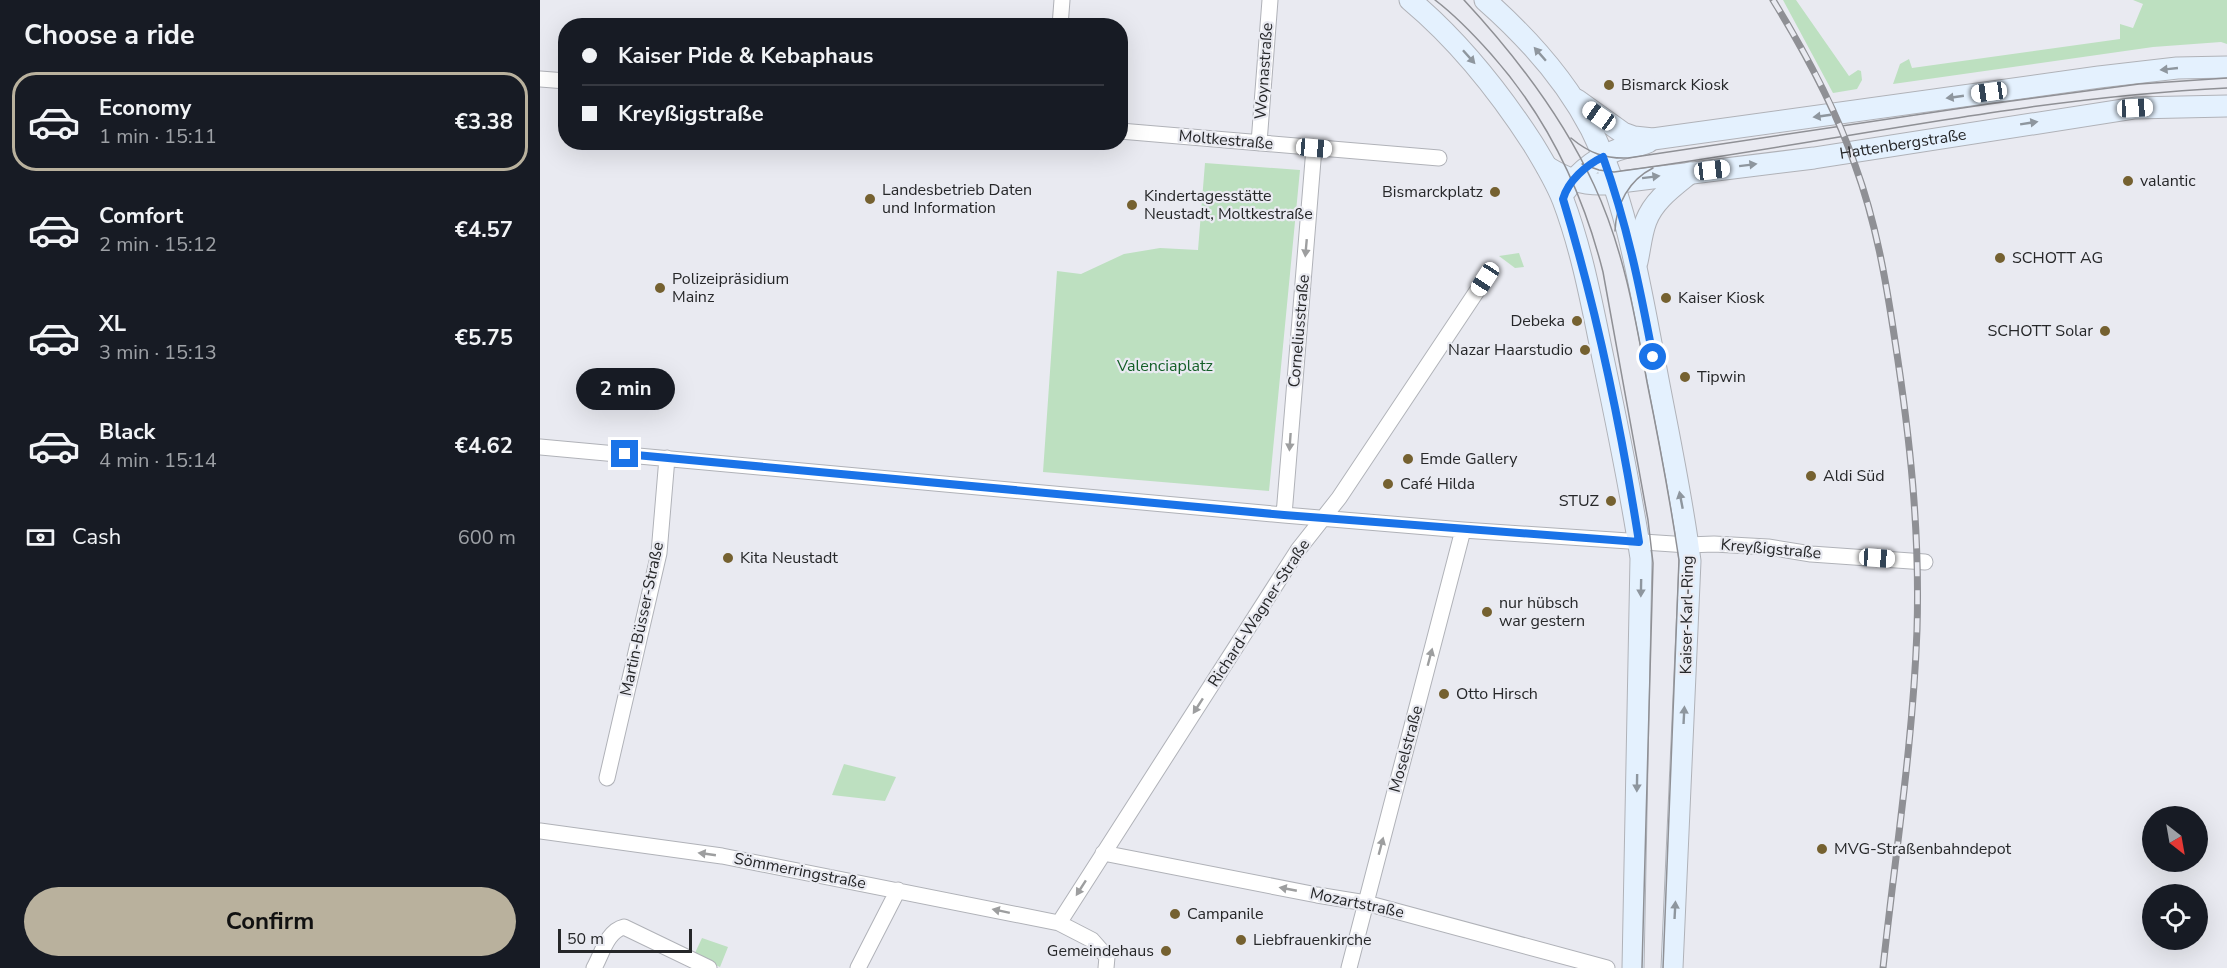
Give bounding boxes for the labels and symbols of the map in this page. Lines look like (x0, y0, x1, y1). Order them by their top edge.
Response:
street label: Woynastraße (1250, 22, 1278, 120)
one-way arrow (1534, 47, 1547, 62)
one-way arrow (1462, 49, 1475, 64)
one-way arrow (2159, 64, 2178, 74)
place label: Bismarck Kiosk (1621, 74, 1730, 96)
marker: Bismarck Kiosk (1602, 78, 1616, 92)
car (1970, 81, 2008, 103)
one-way arrow (1945, 93, 1964, 102)
car (1579, 98, 1619, 134)
car (2117, 98, 2153, 118)
one-way arrow (1812, 112, 1831, 121)
one-way arrow (2019, 119, 2038, 128)
street label: Hattenbergstraße (1838, 123, 1968, 165)
street label: Moltkestraße (1178, 125, 1274, 155)
car (1295, 137, 1333, 159)
car (1693, 159, 1731, 181)
one-way arrow (1739, 161, 1758, 170)
place label: valantic (2140, 170, 2196, 192)
one-way arrow (1641, 172, 1660, 182)
marker: valantic (2121, 174, 2135, 188)
place label: Landesbetrieb Daten und Information (882, 179, 1032, 219)
place label: Bismarckplatz (1382, 181, 1483, 203)
place label: Kindertagesstätte Neustadt, Moltkestraße (1144, 185, 1313, 225)
marker: Bismarckplatz (1488, 185, 1502, 199)
marker: Landesbetrieb Daten und Information (863, 192, 877, 206)
marker: Kindertagesstätte Neustadt, Moltkestraße (1125, 198, 1139, 212)
one-way arrow (1301, 238, 1311, 257)
place label: SCHOTT AG (2012, 247, 2103, 269)
marker: SCHOTT AG (1993, 251, 2007, 265)
car (1468, 259, 1502, 299)
place label: Polizeipräsidium Mainz (672, 268, 789, 308)
street label: Corneliusstraße (1283, 274, 1315, 388)
marker: Polizeipräsidium Mainz (653, 281, 667, 295)
place label: Kaiser Kiosk (1678, 287, 1766, 309)
marker: Kaiser Kiosk (1659, 291, 1673, 305)
place label: Debeka (1510, 310, 1565, 332)
marker: Debeka (1570, 314, 1584, 328)
place label: SCHOTT Solar (1987, 320, 2093, 342)
marker: SCHOTT Solar (2098, 324, 2112, 338)
place label: Nazar Haarstudio (1448, 339, 1573, 361)
marker: Nazar Haarstudio (1578, 343, 1592, 357)
route start (1639, 343, 1666, 370)
park label: Valenciaplatz (1116, 355, 1213, 377)
place label: Tipwin (1697, 366, 1746, 388)
callout: 2 min (576, 367, 674, 409)
marker: Tipwin (1678, 370, 1692, 384)
one-way arrow (1285, 433, 1295, 452)
route end (611, 440, 638, 467)
place label: Emde Gallery (1420, 448, 1518, 470)
marker: Emde Gallery (1401, 452, 1415, 466)
place label: Aldi Süd (1823, 465, 1885, 487)
marker: Aldi Süd (1804, 469, 1818, 483)
place label: Café Hilda (1400, 473, 1475, 495)
marker: Café Hilda (1381, 477, 1395, 491)
place label: STUZ (1559, 490, 1600, 512)
one-way arrow (1676, 490, 1685, 509)
marker: STUZ (1604, 494, 1618, 508)
street label: Kreyßigstraße (1720, 534, 1822, 564)
street label: Richard-Wagner-Straße (1203, 535, 1315, 691)
street label: Martin-Büsser-Straße (615, 540, 669, 698)
place label: Kita Neustadt (740, 547, 838, 569)
car (1858, 548, 1896, 568)
marker: Kita Neustadt (721, 551, 735, 565)
street label: Kaiser-Karl-Ring (1675, 555, 1699, 675)
one-way arrow (1637, 579, 1646, 598)
place label: nur hübsch war gestern (1499, 592, 1585, 632)
marker: nur hübsch war gestern (1480, 605, 1494, 619)
one-way arrow (1426, 648, 1436, 666)
place label: Otto Hirsch (1456, 683, 1538, 705)
marker: Otto Hirsch (1437, 687, 1451, 701)
one-way arrow (1192, 698, 1203, 714)
street label: Moselstraße (1384, 703, 1428, 795)
one-way arrow (1679, 705, 1689, 724)
one-way arrow (1632, 774, 1642, 793)
north arrow (2142, 806, 2208, 872)
one-way arrow (1377, 837, 1387, 855)
place label: MVG-Straßenbahndepot (1834, 838, 2011, 860)
marker: MVG-Straßenbahndepot (1815, 842, 1829, 856)
street label: Sömmerringstraße (732, 847, 868, 895)
one-way arrow (697, 849, 716, 858)
one-way arrow (1076, 880, 1087, 896)
street label: Mozartstraße (1308, 882, 1406, 924)
one-way arrow (1278, 884, 1297, 893)
one-way arrow (1671, 900, 1680, 919)
place label: Campanile (1187, 903, 1263, 925)
one-way arrow (992, 906, 1011, 915)
marker: Campanile (1168, 907, 1182, 921)
scale bar (558, 926, 692, 954)
place label: Liebfrauenkirche (1253, 929, 1372, 951)
marker: Liebfrauenkirche (1234, 933, 1248, 947)
place label: Gemeindehaus (1047, 940, 1154, 962)
marker: Gemeindehaus (1159, 944, 1173, 958)

